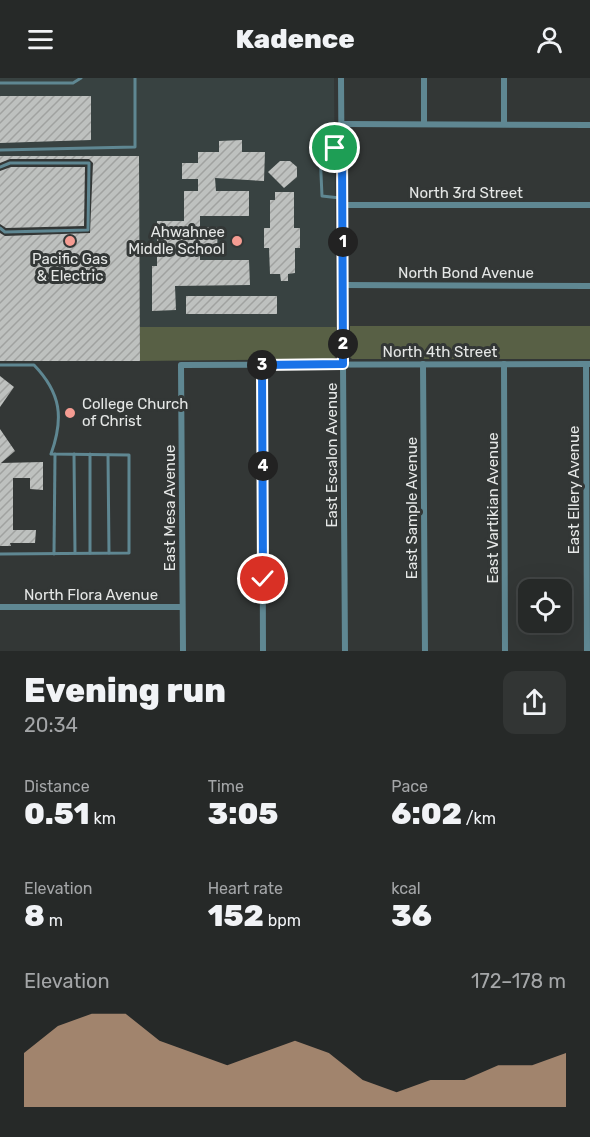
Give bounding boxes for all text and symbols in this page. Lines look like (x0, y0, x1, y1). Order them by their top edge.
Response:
icon: menu (24, 23, 57, 56)
text: Kadence (235, 23, 355, 55)
icon: person (533, 23, 566, 56)
pin (309, 122, 360, 173)
icon: arrive (318, 131, 351, 164)
street label: North 3rd Street (409, 184, 523, 202)
place label: Ahwahnee Middle School (128, 223, 225, 258)
pin: 1 (328, 227, 358, 257)
text: 1 (339, 232, 347, 251)
marker: Pacific Gas & Electric (63, 234, 77, 248)
marker: Ahwahnee Middle School (230, 234, 244, 248)
place label: Pacific Gas & Electric (32, 250, 108, 285)
street label: North Bond Avenue (398, 264, 534, 282)
pin: 2 (328, 329, 358, 359)
text: 2 (338, 334, 348, 353)
street label: North 4th Street (383, 343, 498, 361)
pin: 3 (247, 350, 277, 380)
text: 3 (257, 355, 267, 374)
street label: East Escalon Avenue (323, 382, 341, 528)
place label: College Church of Christ (82, 395, 188, 430)
marker: College Church of Christ (63, 406, 77, 420)
street label: East Ellery Avenue (565, 426, 583, 554)
street label: East Vartikian Avenue (484, 432, 502, 584)
street label: East Sample Avenue (403, 437, 421, 579)
street label: East Mesa Avenue (161, 445, 179, 571)
pin: 4 (248, 451, 278, 481)
text: 4 (258, 456, 268, 475)
pin (237, 553, 288, 604)
icon: check (246, 562, 279, 595)
map controls (518, 579, 572, 633)
button: locate (518, 579, 572, 633)
street label: North Flora Avenue (24, 586, 158, 604)
text: Evening run (24, 671, 226, 710)
button: share (503, 671, 566, 734)
text: 20:34 (24, 713, 78, 737)
text: Distance (24, 777, 90, 796)
text: Time (208, 777, 244, 796)
text: Pace (391, 777, 428, 796)
text: 0.51 (24, 796, 90, 832)
text: 3:05 (208, 796, 278, 832)
text: 6:02 (391, 796, 462, 832)
text: km (90, 809, 116, 828)
text: /km (462, 809, 496, 828)
text: Elevation (24, 879, 93, 898)
text: Heart rate (208, 879, 283, 898)
text: kcal (391, 879, 421, 898)
text: 8 (24, 898, 45, 934)
text: 152 (208, 898, 264, 934)
text: 36 (391, 898, 432, 934)
text: m (45, 911, 63, 930)
text: bpm (264, 911, 301, 930)
text: Elevation (24, 969, 110, 993)
text: 172–178 m (471, 969, 566, 993)

